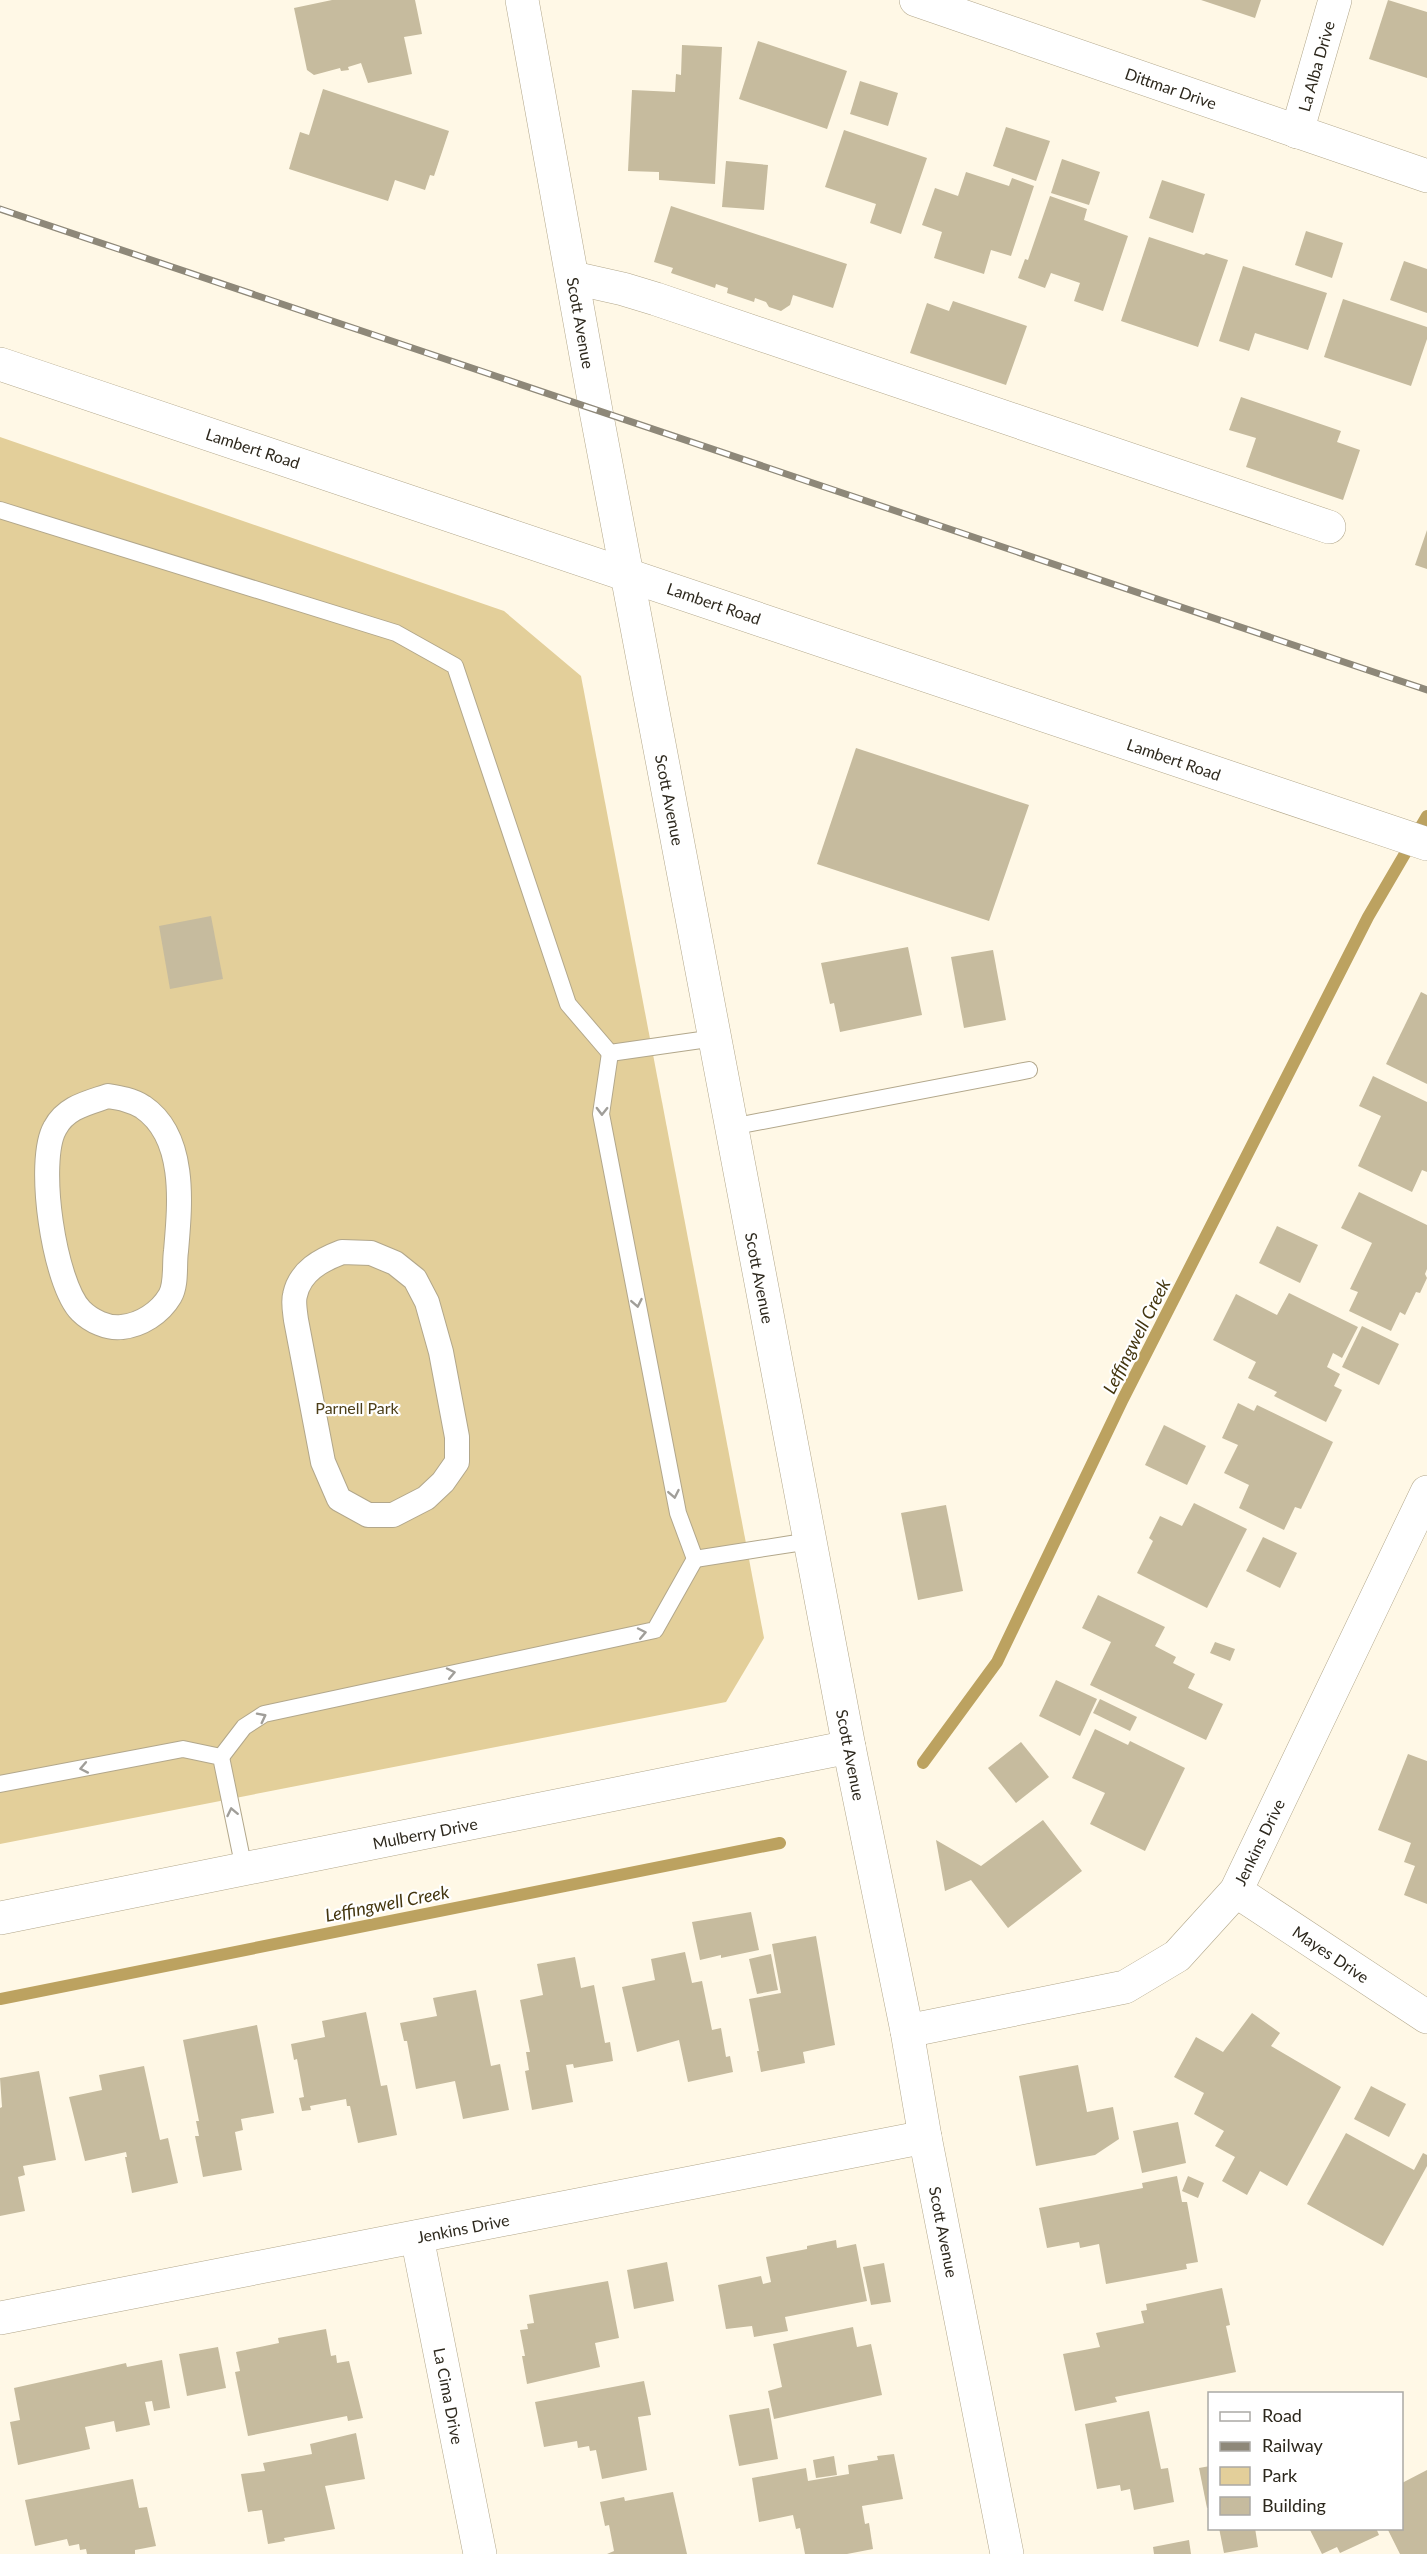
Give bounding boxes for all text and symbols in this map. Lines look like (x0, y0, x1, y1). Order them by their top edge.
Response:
street label: La Alba Drive (1294, 18, 1338, 114)
street label: Dittmar Drive (1123, 63, 1219, 113)
street label: Scott Avenue (564, 276, 598, 370)
street label: Lambert Road (204, 424, 302, 472)
street label: Lambert Road (665, 578, 763, 628)
street label: Lambert Road (1125, 734, 1223, 784)
street label: Scott Avenue (652, 753, 688, 847)
one-way arrow (596, 1107, 609, 1116)
street label: Scott Avenue (742, 1231, 778, 1325)
water label: Leffingwell Creek (1098, 1274, 1175, 1397)
one-way arrow (630, 1297, 643, 1307)
park label: Parnell Park (315, 1398, 400, 1417)
one-way arrow (667, 1489, 680, 1499)
one-way arrow (637, 1627, 647, 1640)
one-way arrow (446, 1667, 456, 1680)
street label: Scott Avenue (833, 1708, 869, 1802)
one-way arrow (255, 1712, 266, 1724)
one-way arrow (80, 1761, 90, 1774)
street label: Jenkins Drive (1230, 1796, 1288, 1888)
one-way arrow (226, 1807, 239, 1817)
street label: Mulberry Drive (371, 1814, 479, 1852)
water label: Leffingwell Creek (323, 1880, 451, 1926)
street label: Mayes Drive (1289, 1922, 1373, 1986)
street label: Scott Avenue (926, 2185, 962, 2279)
street label: Jenkins Drive (415, 2210, 511, 2246)
street label: La Cima Drive (430, 2346, 468, 2446)
legend (1208, 2392, 1403, 2530)
text: Road (1262, 2404, 1302, 2426)
text: Railway (1262, 2434, 1323, 2456)
text: Park (1262, 2464, 1298, 2486)
text: Building (1262, 2494, 1326, 2516)

